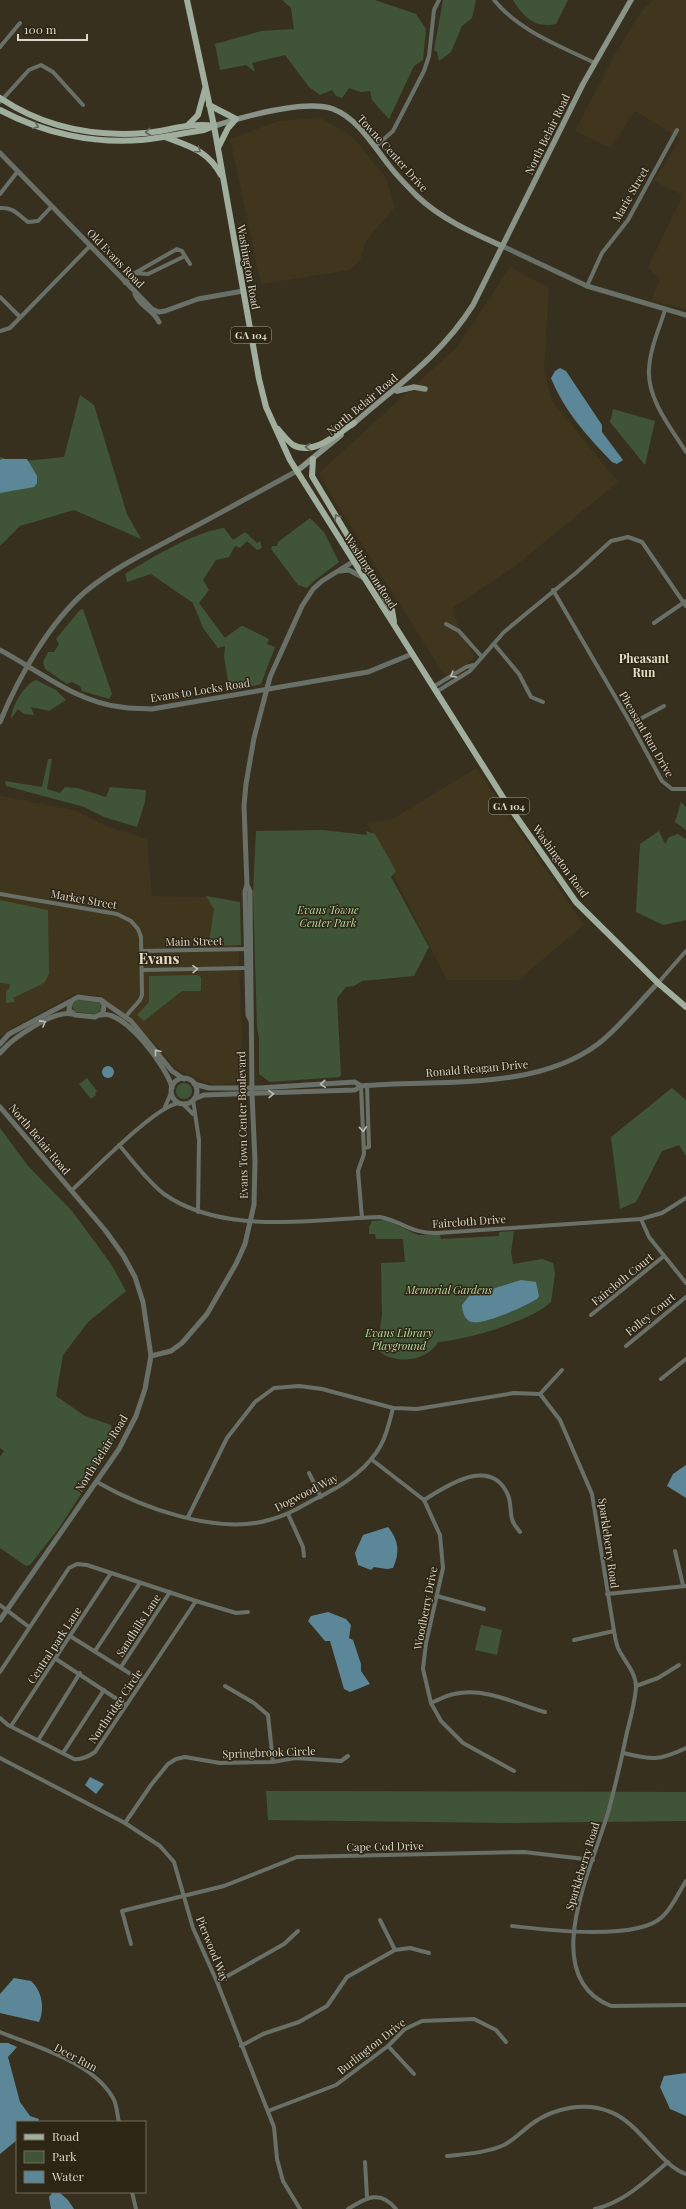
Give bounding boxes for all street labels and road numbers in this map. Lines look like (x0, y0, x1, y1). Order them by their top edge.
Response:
street label: North Belair Road (521, 90, 573, 177)
street label: Towne Center Drive (354, 111, 432, 195)
street label: Marie Street (608, 164, 652, 224)
street label: Washington Road (234, 222, 264, 311)
street label: Old Evans Road (84, 225, 149, 291)
road number: GA 104 (231, 327, 271, 343)
street label: North Belair Road (323, 369, 401, 438)
street label: Washington Road (341, 530, 401, 612)
street label: Evans to Locks Road (149, 675, 252, 705)
street label: Pheasant Run Drive (616, 688, 678, 780)
road number: GA 104 (489, 798, 529, 814)
street label: Washington Road (529, 821, 593, 901)
street label: Market Street (50, 886, 118, 912)
street label: Main Street (165, 933, 223, 949)
street label: Evans Town Center Boulevard (233, 1050, 251, 1199)
street label: Ronald Reagan Drive (425, 1056, 529, 1080)
street label: North Belair Road (6, 1100, 75, 1178)
street label: Faircloth Drive (432, 1211, 507, 1231)
street label: Faircloth Court (588, 1249, 656, 1309)
street label: Folley Court (622, 1289, 678, 1339)
street label: North Belair Road (71, 1411, 131, 1494)
street label: Dogwood Way (272, 1469, 341, 1514)
street label: Sparkleberry Road (595, 1497, 623, 1590)
street label: Woodberry Drive (409, 1565, 440, 1652)
street label: Sandhills Lane (112, 1590, 164, 1659)
street label: Central park Lane (23, 1603, 85, 1686)
street label: Northridge Circle (85, 1665, 146, 1746)
street label: Springbrook Circle (222, 1743, 316, 1761)
street label: Sparkleberry Road (561, 1820, 603, 1912)
street label: Cape Cod Drive (346, 1838, 424, 1854)
street label: Pierwood Way (193, 1914, 233, 1985)
street label: Burlington Drive (334, 2014, 409, 2077)
street label: Deer Run (52, 2039, 100, 2075)

